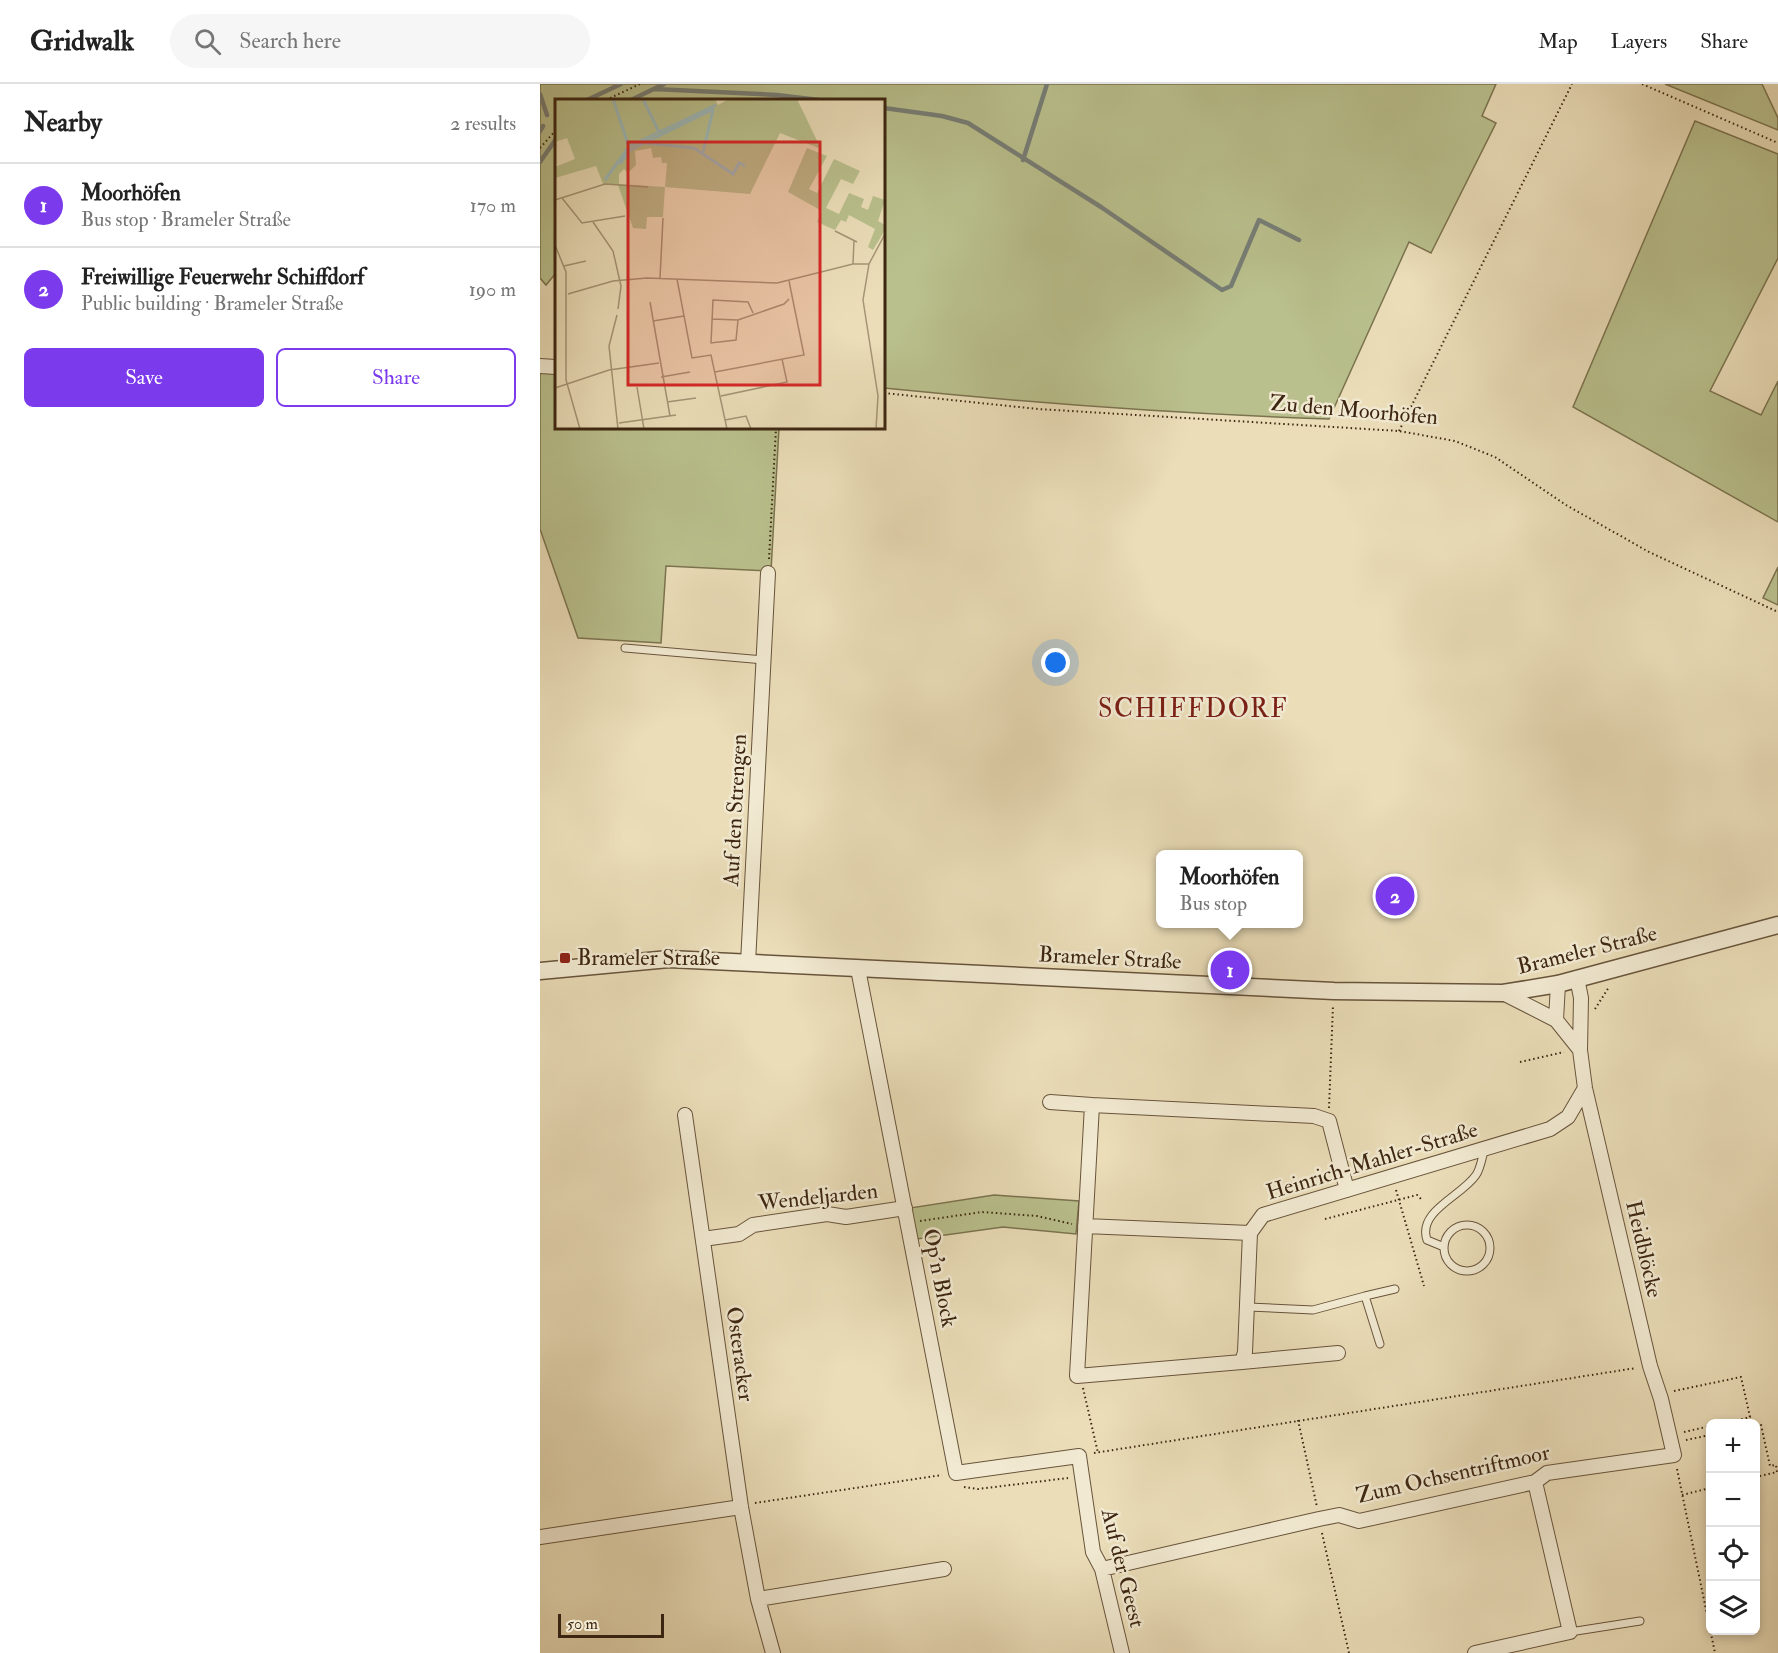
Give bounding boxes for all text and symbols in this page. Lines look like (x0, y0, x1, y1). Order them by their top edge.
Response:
search box (170, 14, 590, 68)
text: Gridwalk (30, 24, 134, 59)
icon: search (191, 25, 224, 58)
text: Search here (239, 27, 341, 55)
text: Map (1538, 28, 1578, 55)
text: Layers (1611, 28, 1667, 55)
text: Share (1700, 28, 1748, 55)
inset map (555, 99, 885, 429)
text: Nearby (24, 107, 102, 139)
text: 2 results (450, 111, 516, 136)
text: Moorhöfen (81, 179, 181, 207)
text: 1 (40, 193, 47, 218)
text: 170 m (470, 193, 516, 218)
text: Bus stop · Brameler Straße (81, 207, 291, 232)
text: Freiwillige Feuerwehr Schiffdorf (81, 263, 365, 291)
text: 2 (38, 277, 49, 302)
text: 190 m (469, 277, 516, 302)
text: Public building · Brameler Straße (81, 291, 343, 316)
button: Save (24, 348, 264, 407)
button: Share (276, 348, 516, 407)
street label: Zu den Moorhöfen (1269, 389, 1439, 431)
your location (1041, 648, 1070, 677)
district label: SCHIFFDORF (1098, 693, 1288, 725)
street label: Auf den Strengen (717, 733, 753, 888)
popup (1156, 850, 1303, 928)
text: Moorhöfen (1180, 863, 1279, 891)
pin: 2 (1376, 874, 1414, 918)
text: Bus stop (1180, 891, 1247, 916)
street label: Brameler Straße (1514, 919, 1660, 981)
street label: Brameler Straße (1038, 940, 1182, 976)
place label: Brameler Straße (577, 944, 720, 972)
pin: 1 (1210, 948, 1250, 992)
marker: Brameler Straße (558, 951, 572, 965)
street label: Heinrich-Mahler-Straße (1263, 1116, 1481, 1206)
street label: Wendeljarden (756, 1177, 879, 1217)
street label: Heidblöcke (1619, 1198, 1669, 1300)
street label: Op'n Block (916, 1226, 963, 1330)
street label: Osteracker (719, 1305, 761, 1404)
map controls (1706, 1419, 1760, 1635)
button: + (1706, 1419, 1760, 1473)
street label: Zum Ochsentriftmoor (1354, 1438, 1553, 1510)
button: − (1706, 1473, 1760, 1527)
street label: Auf der Geest (1094, 1505, 1151, 1630)
button: locate (1706, 1527, 1760, 1581)
button: layers (1706, 1581, 1760, 1635)
scale bar (558, 1611, 664, 1638)
text: 50 m (567, 1614, 598, 1634)

